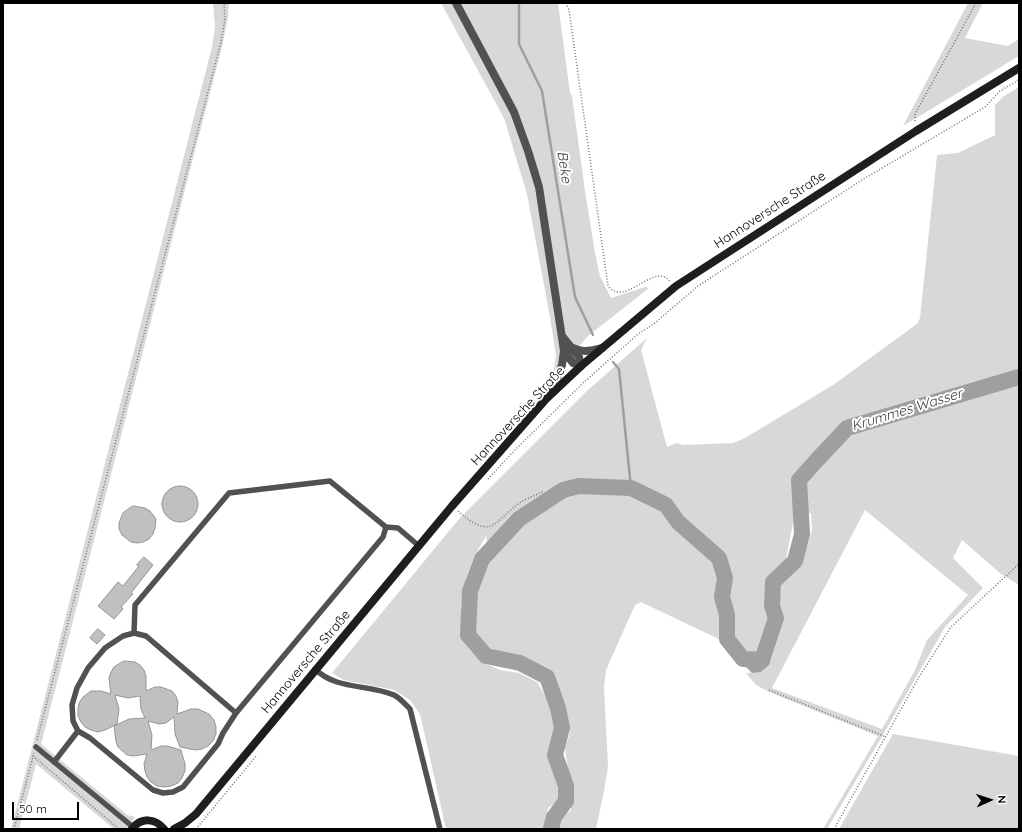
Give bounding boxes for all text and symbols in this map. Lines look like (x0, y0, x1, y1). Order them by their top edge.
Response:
water label: Beke (553, 150, 575, 184)
street label: Hannoversche Straße (711, 168, 829, 252)
street label: Hannoversche Straße (468, 363, 568, 469)
water label: Krummes Wasser (850, 385, 964, 435)
street label: Hannoversche Straße (258, 607, 354, 717)
north arrow (970, 780, 1010, 820)
scale bar (14, 794, 81, 820)
text: N (995, 795, 1009, 804)
text: 50 m (19, 801, 47, 816)

